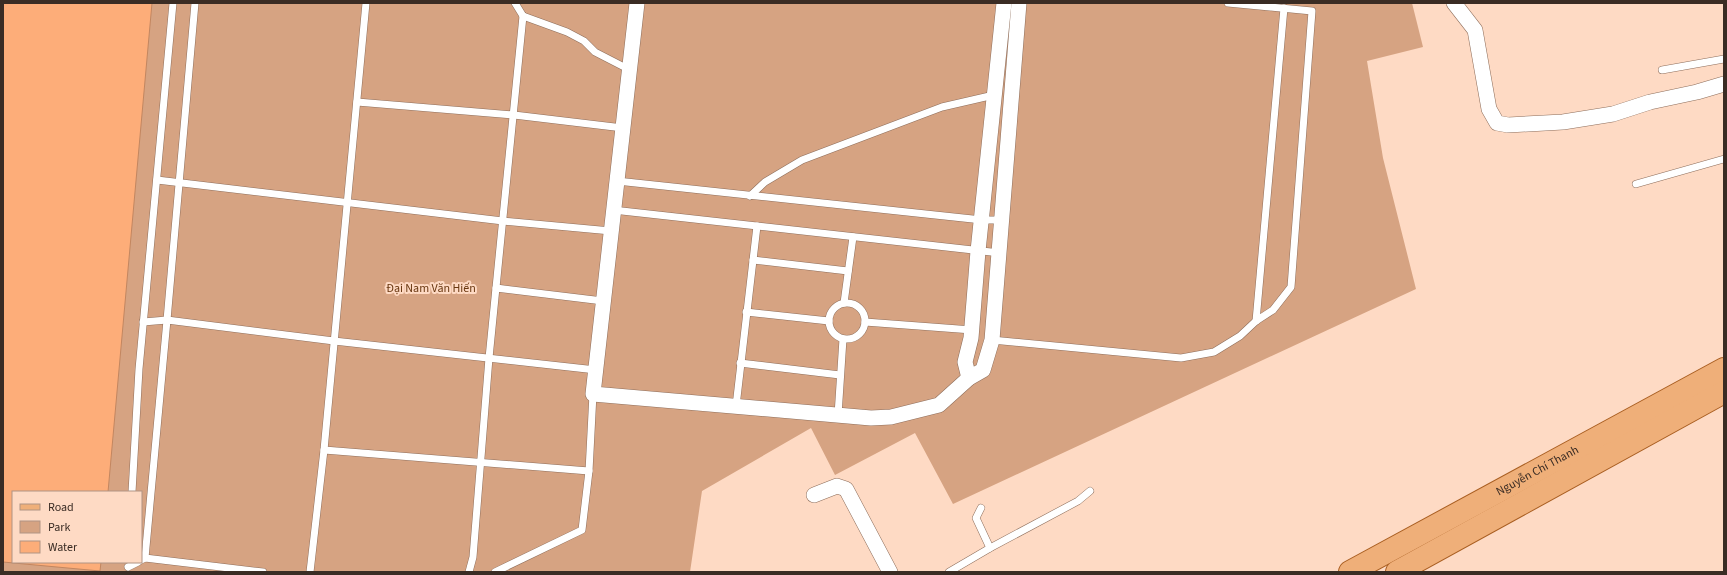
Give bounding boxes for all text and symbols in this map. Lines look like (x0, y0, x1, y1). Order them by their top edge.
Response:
park label: Đại Nam Văn Hiến (386, 280, 476, 297)
street label: Nguyễn Chí Thanh (1493, 441, 1582, 500)
legend (12, 491, 142, 563)
text: Road (48, 499, 74, 516)
text: Park (48, 519, 70, 536)
text: Water (48, 539, 78, 556)

